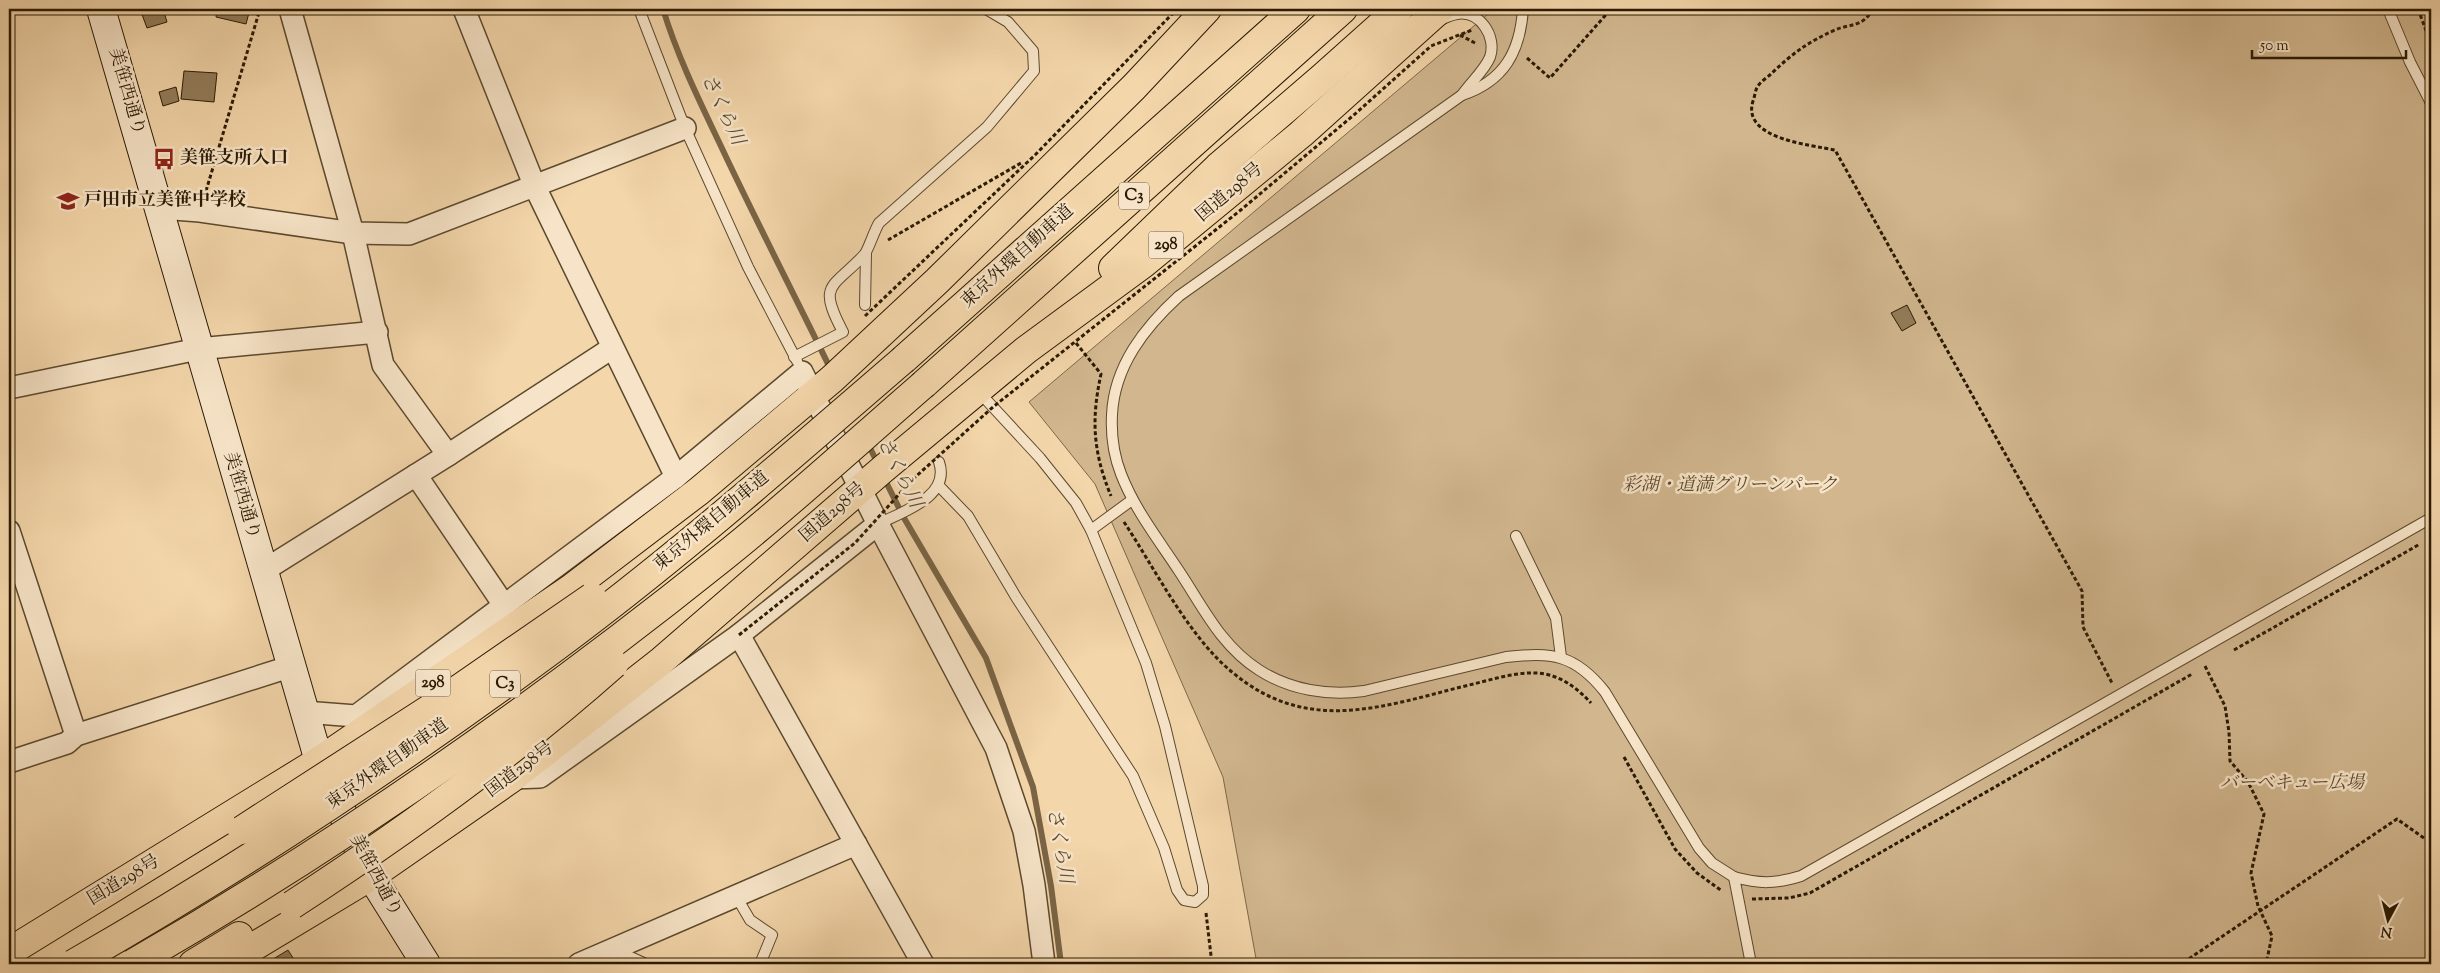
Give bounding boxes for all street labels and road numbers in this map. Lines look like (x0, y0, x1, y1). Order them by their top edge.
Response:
street label: 美笹西通り (101, 45, 151, 139)
street label: 国道298号 (1191, 157, 1269, 229)
road number: C3 (1119, 182, 1149, 210)
street label: 東京外環自動車道 (956, 199, 1080, 315)
road number: 298 (1148, 232, 1184, 258)
street label: 美笹西通り (216, 449, 266, 543)
street label: 東京外環自動車道 (648, 466, 776, 578)
street label: 国道298号 (794, 477, 872, 549)
road number: 298 (416, 670, 450, 696)
road number: C3 (490, 671, 520, 698)
street label: 東京外環自動車道 (322, 713, 454, 817)
street label: 国道298号 (480, 735, 560, 805)
street label: 美笹西通り (342, 830, 408, 922)
street label: 国道298号 (83, 849, 165, 913)

